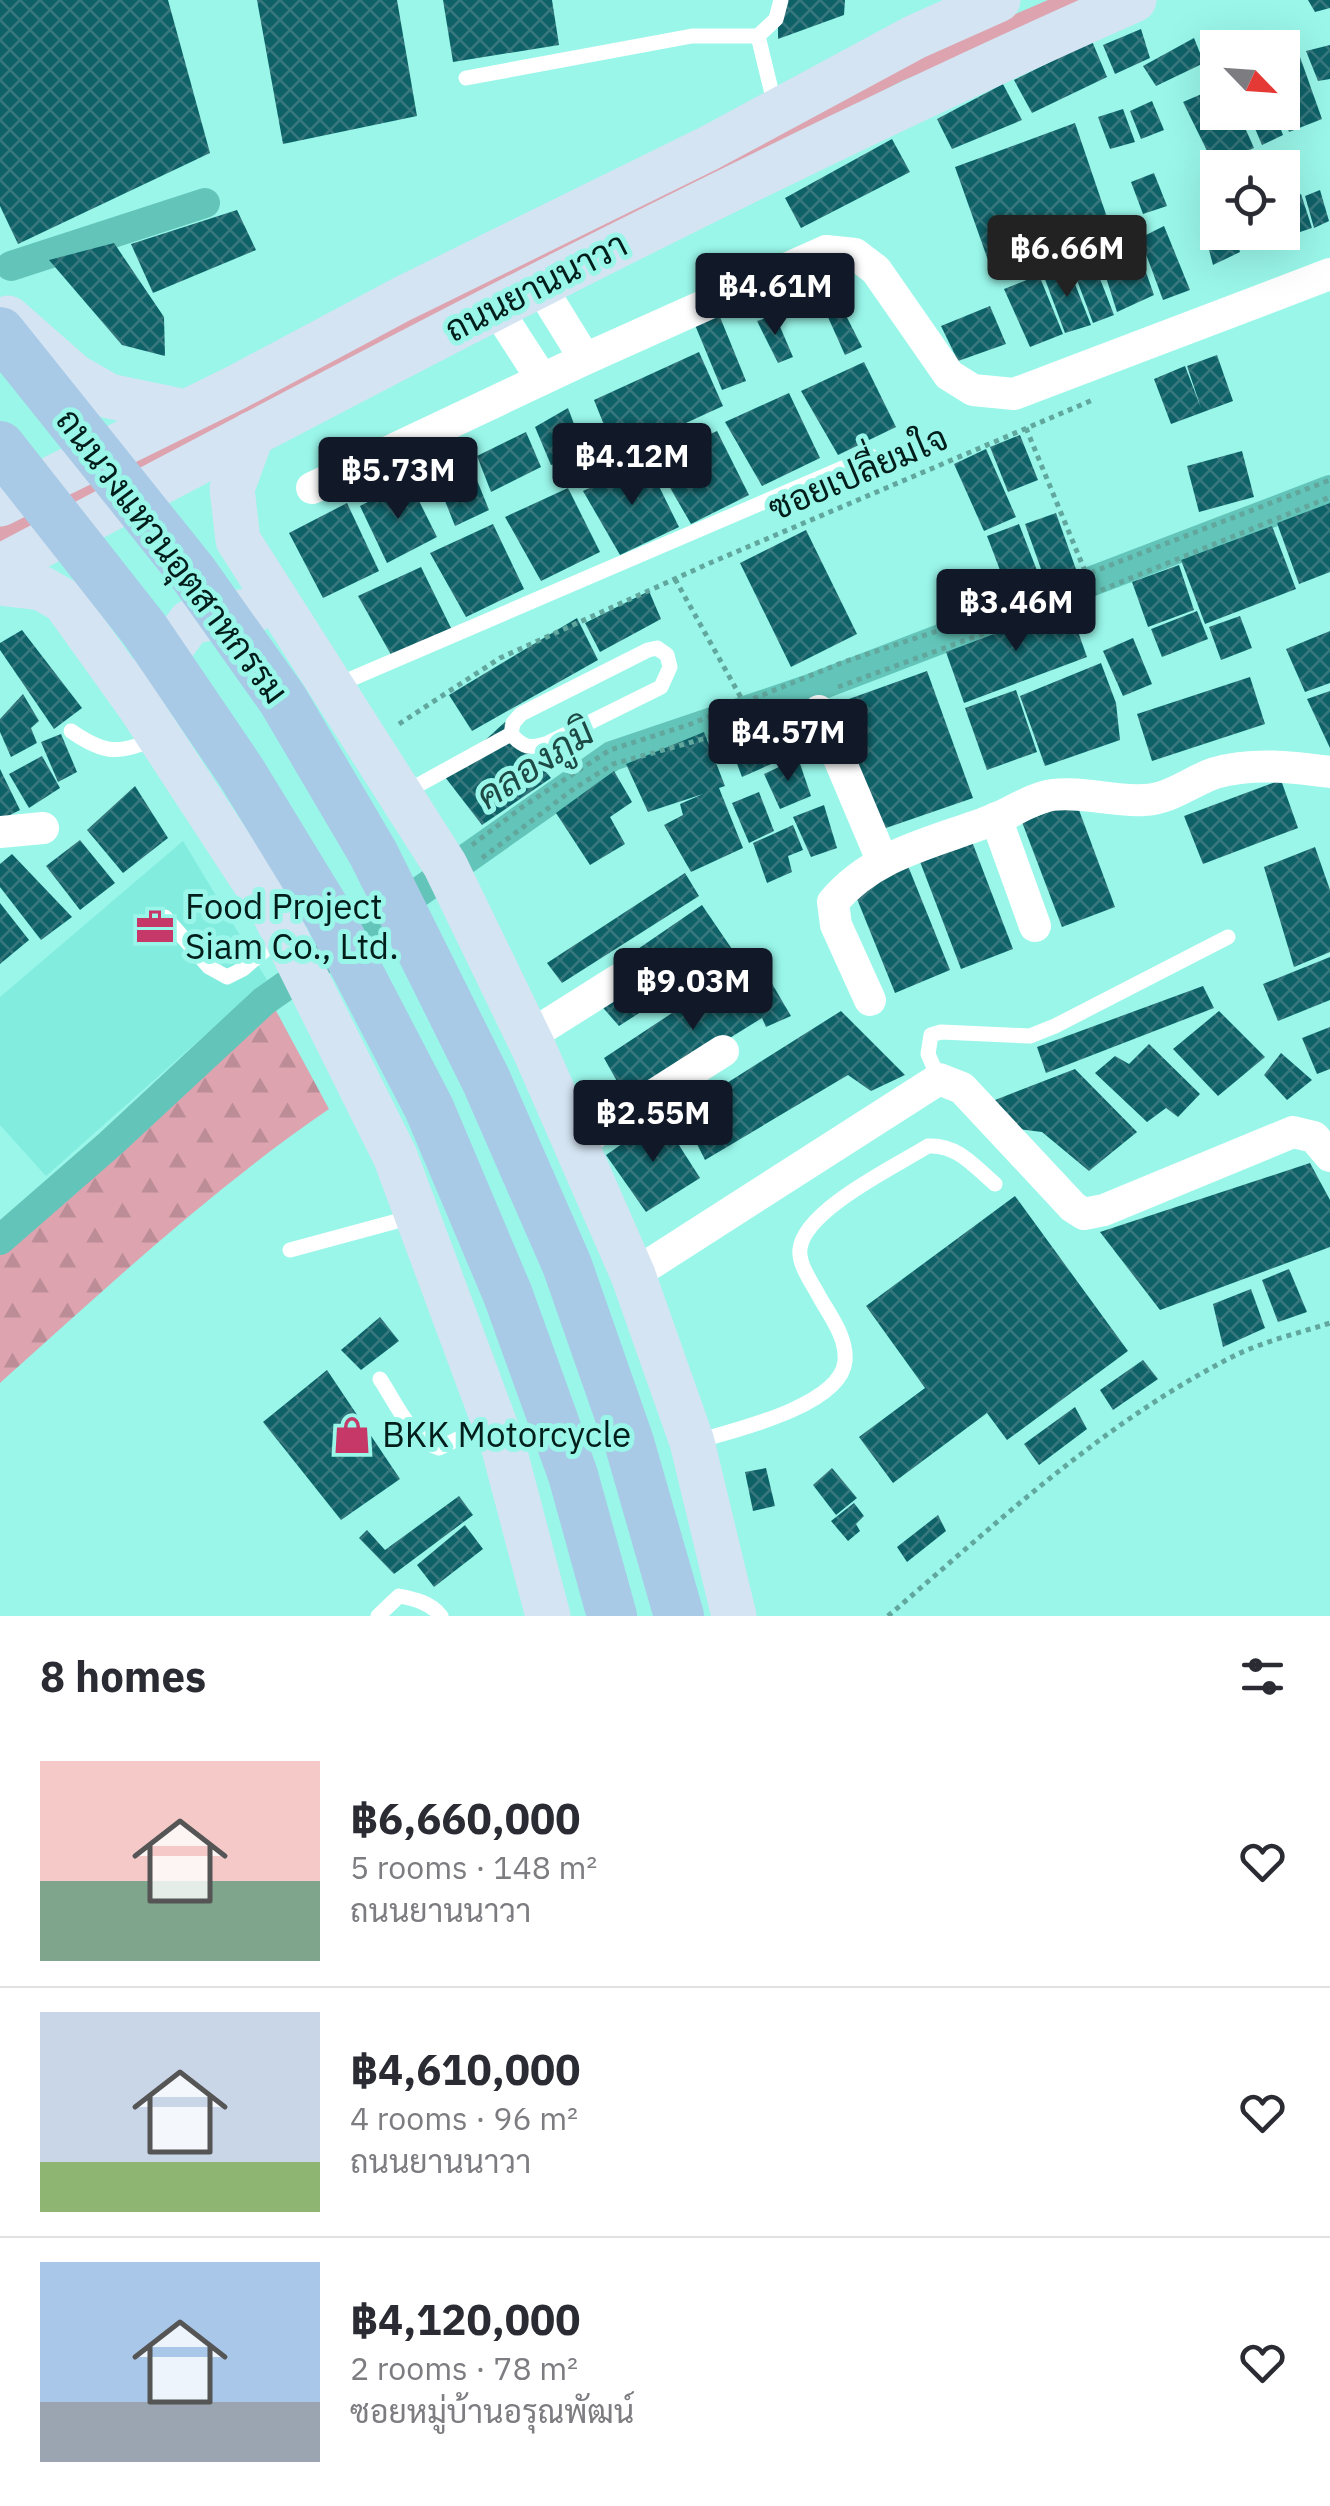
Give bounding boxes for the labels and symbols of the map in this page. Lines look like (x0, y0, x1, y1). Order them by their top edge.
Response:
north arrow (1200, 30, 1300, 130)
pin: ฿6.66M (986, 215, 1148, 300)
street label: ถนนยานนาวา (437, 221, 634, 352)
pin: ฿4.61M (694, 253, 856, 338)
street label: ถนนวงแหวนอุตสาหกรรม (45, 398, 299, 714)
street label: ซอยเปลี่ยมใจ (758, 407, 954, 530)
pin: ฿4.12M (551, 423, 713, 508)
pin: ฿5.73M (317, 437, 479, 522)
pin: ฿3.46M (935, 569, 1097, 654)
pin: ฿4.57M (707, 699, 869, 784)
water label: คลองภูมิ (466, 706, 604, 821)
place label: Food Project Siam Co., Ltd. (185, 883, 399, 969)
office icon: Food Project Siam Co., Ltd. (134, 906, 176, 948)
pin: ฿9.03M (612, 948, 774, 1033)
pin: ฿2.55M (572, 1080, 734, 1165)
place label: BKK Motorcycle (382, 1411, 631, 1457)
shop icon: BKK Motorcycle (331, 1414, 373, 1456)

